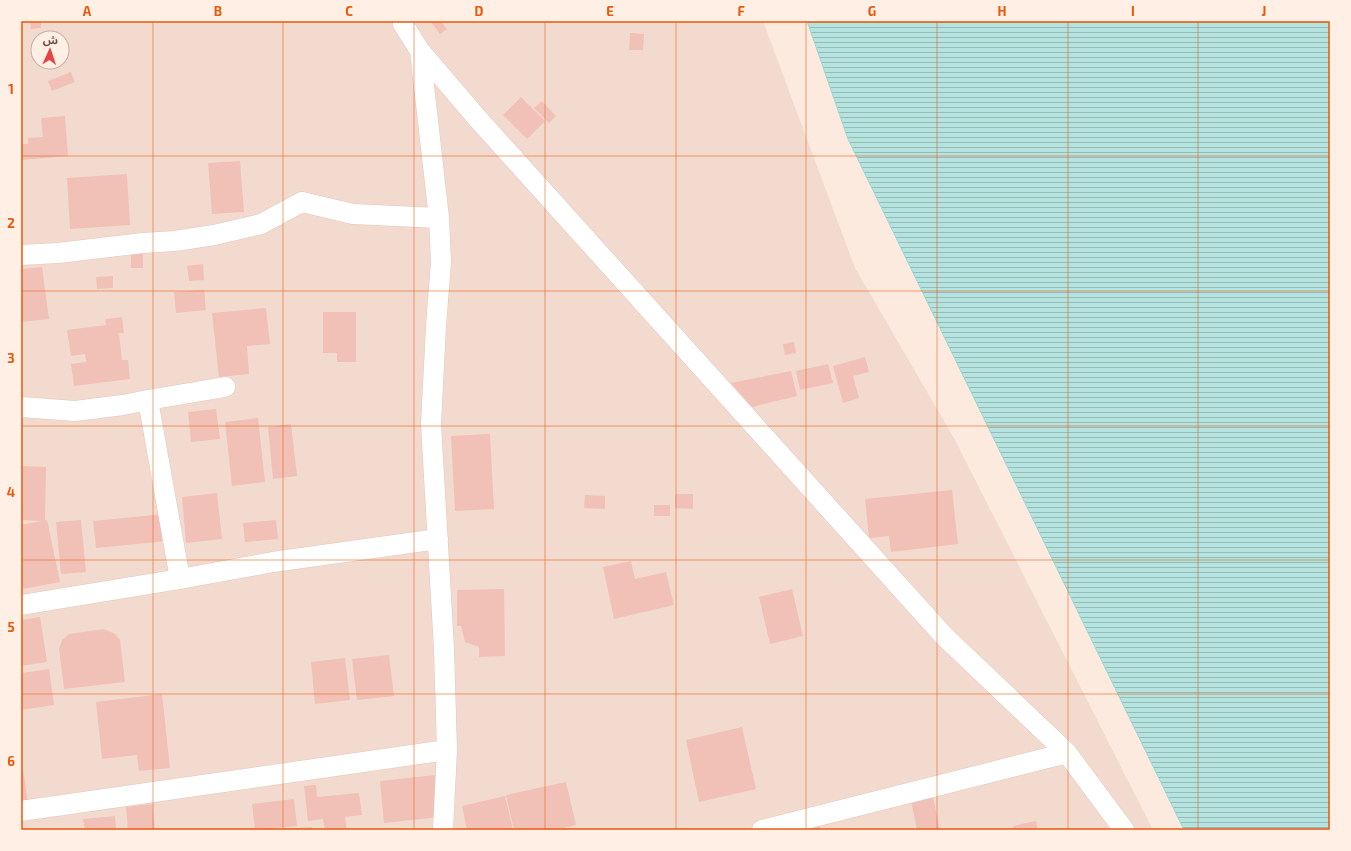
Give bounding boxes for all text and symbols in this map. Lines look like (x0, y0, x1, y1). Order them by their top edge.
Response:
text: A (83, 3, 92, 19)
text: B (214, 3, 222, 19)
text: C (345, 3, 353, 19)
text: D (475, 3, 484, 19)
text: E (606, 3, 614, 19)
text: F (737, 3, 745, 19)
text: G (868, 3, 876, 19)
text: H (998, 3, 1007, 19)
text: I (1131, 3, 1135, 19)
text: J (1262, 3, 1266, 19)
north arrow (30, 30, 70, 70)
text: ش (43, 33, 58, 47)
text: 1 (8, 81, 14, 97)
text: 2 (7, 215, 15, 231)
text: 3 (7, 350, 15, 366)
text: 4 (7, 484, 15, 500)
text: 5 (7, 619, 15, 635)
text: 6 (7, 753, 15, 769)

